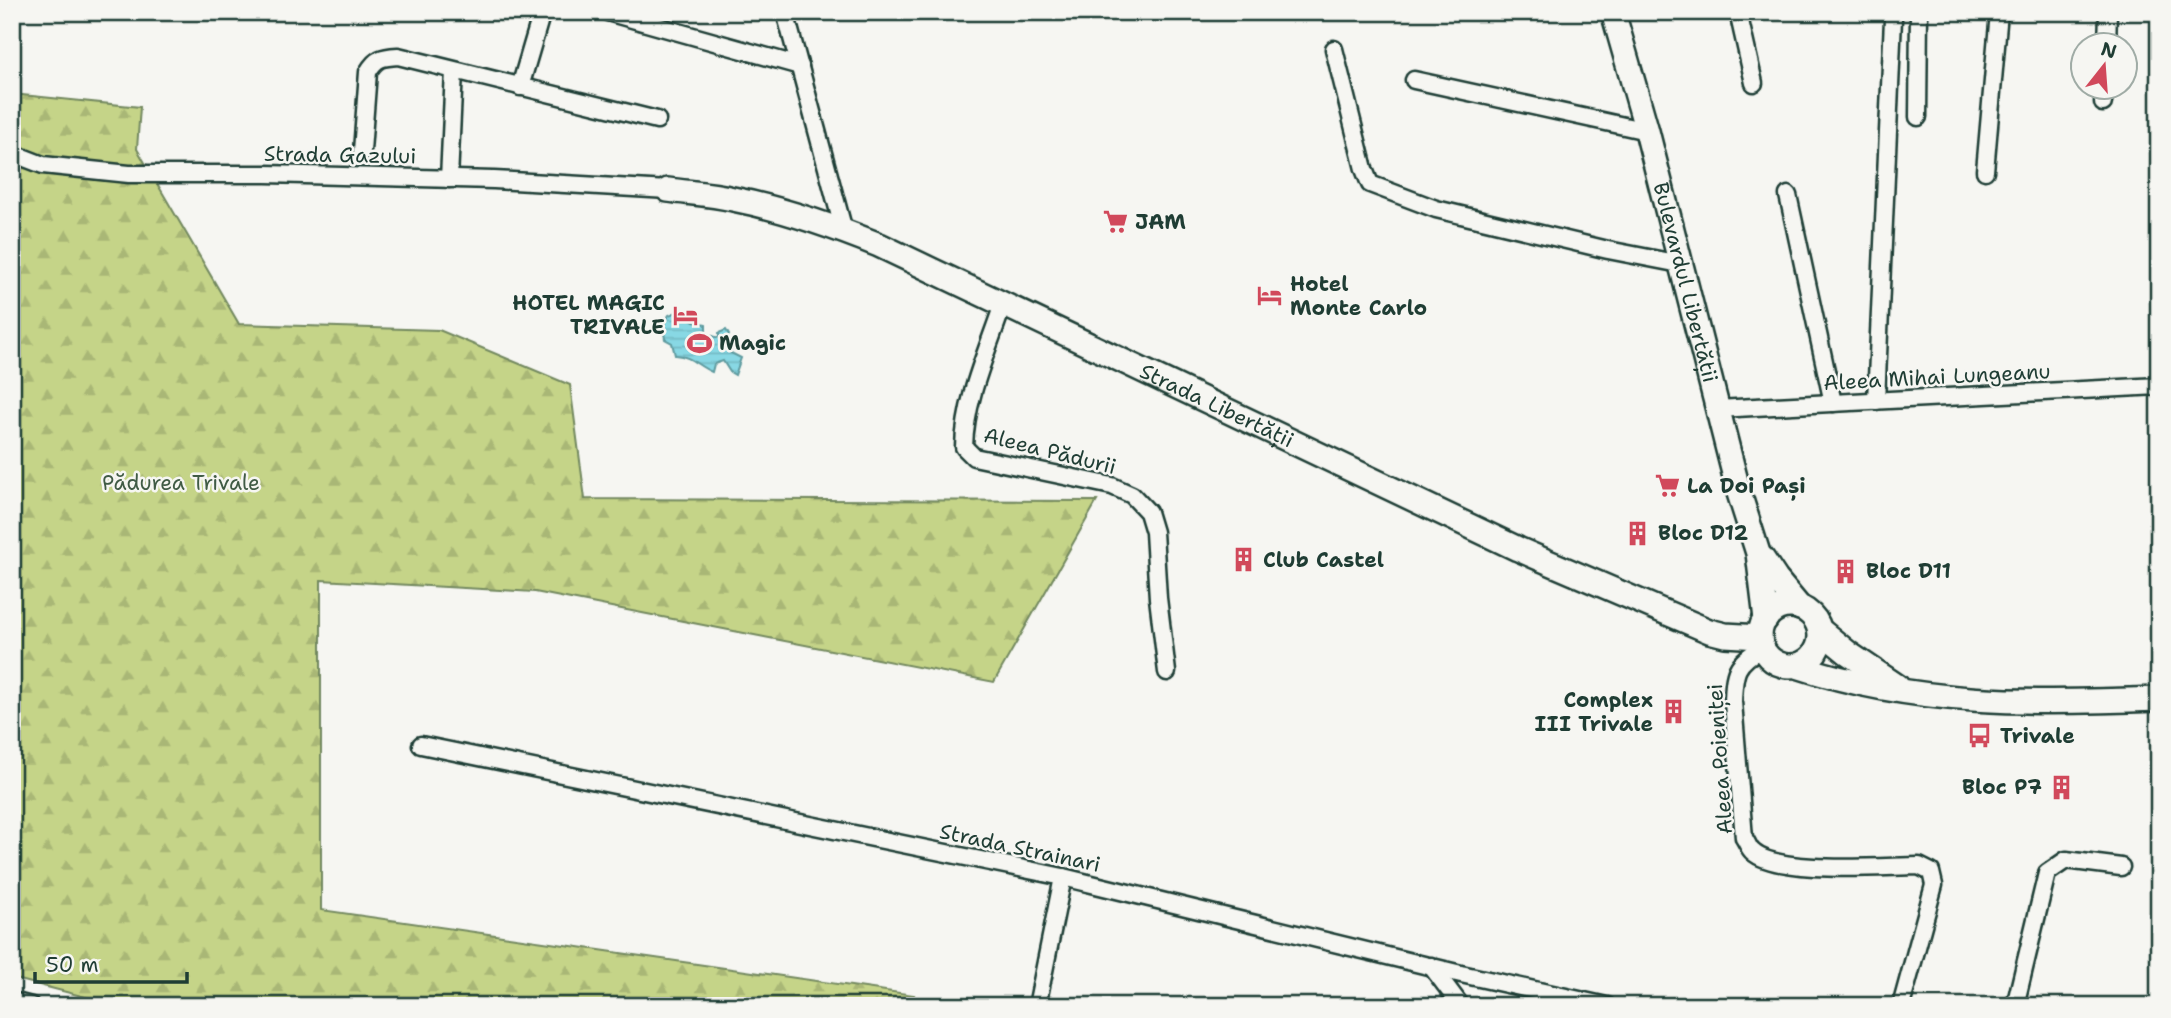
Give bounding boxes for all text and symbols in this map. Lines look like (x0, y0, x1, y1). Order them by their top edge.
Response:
north arrow (2070, 32, 2140, 102)
text: N (2098, 36, 2120, 64)
street label: Strada Gazului (264, 140, 416, 170)
street label: Bulevardul Libertății (1647, 179, 1724, 386)
supermarket icon: JAM (1101, 208, 1129, 236)
place label: JAM (1135, 208, 1186, 236)
place label: Hotel Monte Carlo (1290, 270, 1427, 322)
hotel icon: Hotel Monte Carlo (1256, 282, 1284, 310)
place label: HOTEL MAGIC TRIVALE (512, 289, 665, 341)
hotel icon: HOTEL MAGIC TRIVALE (671, 301, 699, 329)
sports icon: Magic (685, 329, 713, 357)
place label: Magic (719, 329, 786, 357)
street label: Strada Libertății (1135, 357, 1298, 454)
street label: Aleea Mihai Lungeanu (1823, 357, 2051, 397)
street label: Aleea Pădurii (981, 421, 1119, 481)
park label: Pădurea Trivale (102, 469, 260, 497)
supermarket icon: La Doi Pași (1653, 472, 1681, 500)
place label: La Doi Pași (1687, 472, 1806, 501)
building icon: Bloc D12 (1624, 519, 1652, 547)
place label: Bloc D12 (1658, 519, 1748, 547)
building icon: Club Castel (1229, 546, 1257, 574)
place label: Club Castel (1263, 546, 1384, 574)
building icon: Bloc D11 (1832, 557, 1860, 585)
place label: Bloc D11 (1866, 557, 1951, 585)
street label: Aleea Poieniței (1701, 683, 1739, 835)
place label: Complex III Trivale (1534, 686, 1653, 738)
building icon: Complex III Trivale (1659, 698, 1687, 726)
bus stop icon: Trivale (1966, 722, 1994, 750)
place label: Trivale (2000, 722, 2075, 750)
place label: Bloc P7 (1962, 773, 2042, 801)
building icon: Bloc P7 (2048, 773, 2076, 801)
street label: Strada Strainari (937, 817, 1103, 879)
scale bar (35, 941, 187, 985)
text: 50 m (46, 951, 99, 979)

